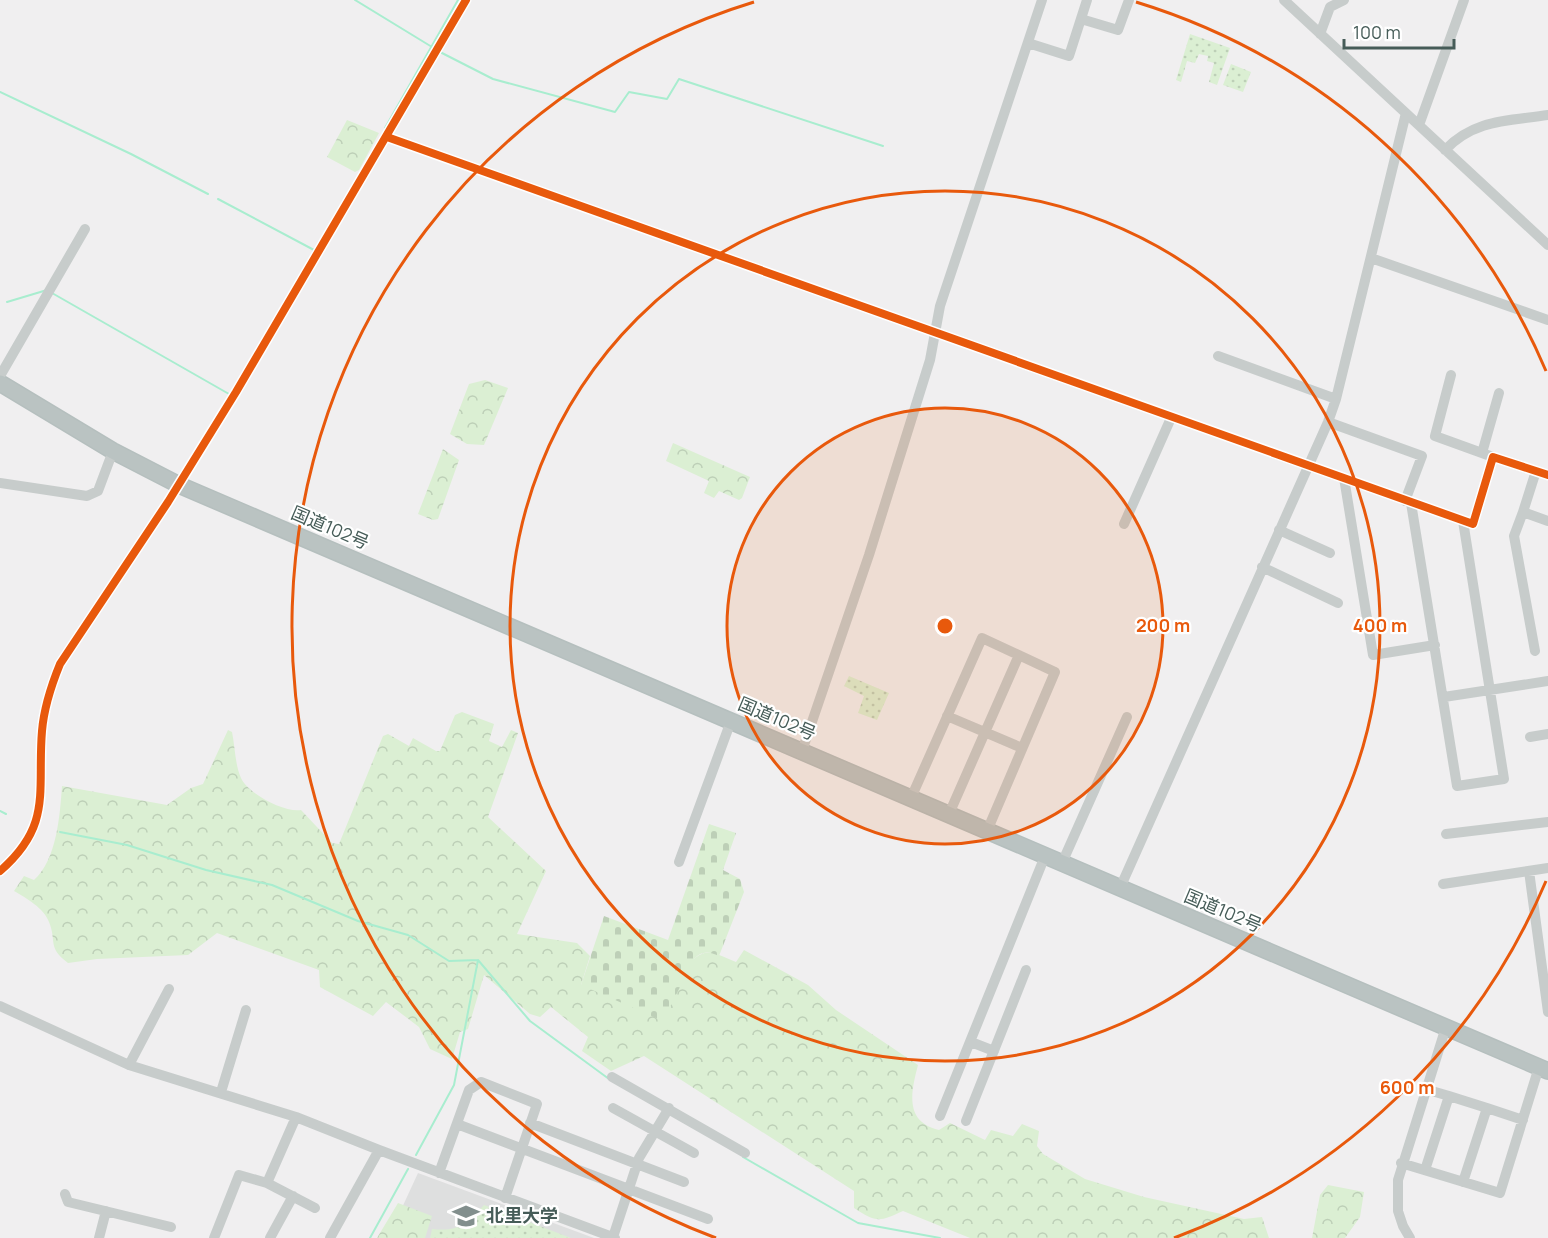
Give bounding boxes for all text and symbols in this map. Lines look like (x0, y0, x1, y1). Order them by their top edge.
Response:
scale bar (1344, 12, 1454, 50)
text: 100 m (1353, 20, 1401, 44)
street label: 国道102号 (288, 500, 373, 554)
text: 200 m (1136, 613, 1190, 637)
text: 400 m (1353, 613, 1407, 637)
centre of rings (935, 616, 955, 636)
street label: 国道102号 (735, 691, 820, 745)
street label: 国道102号 (1181, 883, 1266, 937)
text: 600 m (1380, 1075, 1434, 1099)
school or university icon: 北里大学 (451, 1201, 481, 1231)
place label: 北里大学 (486, 1203, 558, 1227)

